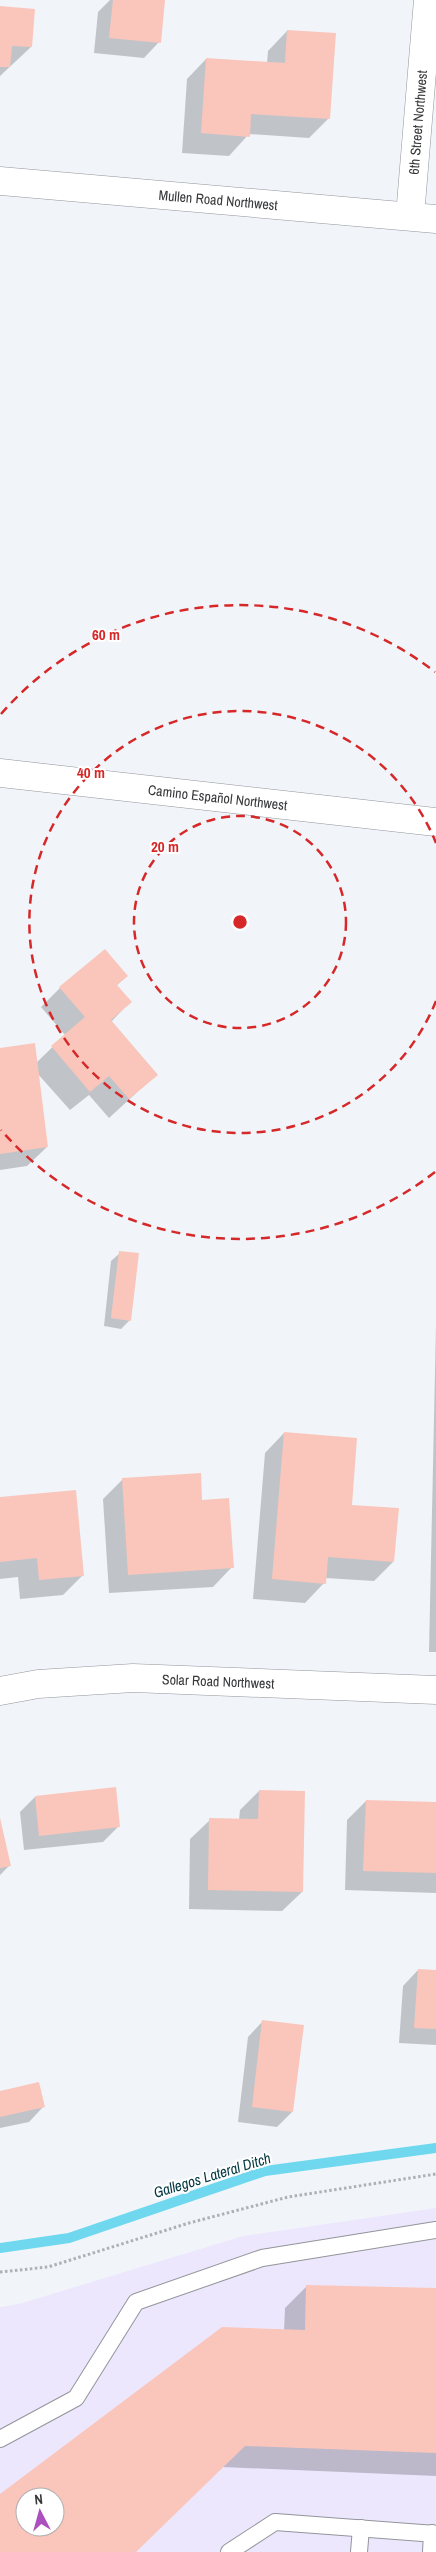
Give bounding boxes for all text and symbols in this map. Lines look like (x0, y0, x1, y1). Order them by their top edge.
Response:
street label: 6th Street Northwest (404, 69, 431, 175)
street label: Mullen Road Northwest (158, 186, 278, 214)
text: 60 m (92, 624, 120, 645)
text: 40 m (77, 762, 105, 783)
street label: Camino Español Northwest (147, 781, 288, 814)
text: 20 m (151, 836, 179, 857)
centre of rings (231, 913, 249, 931)
street label: Solar Road Northwest (162, 1670, 275, 1693)
water label: Gallegos Lateral Ditch (151, 2147, 273, 2203)
north arrow (15, 2487, 65, 2537)
text: N (34, 2490, 44, 2508)

